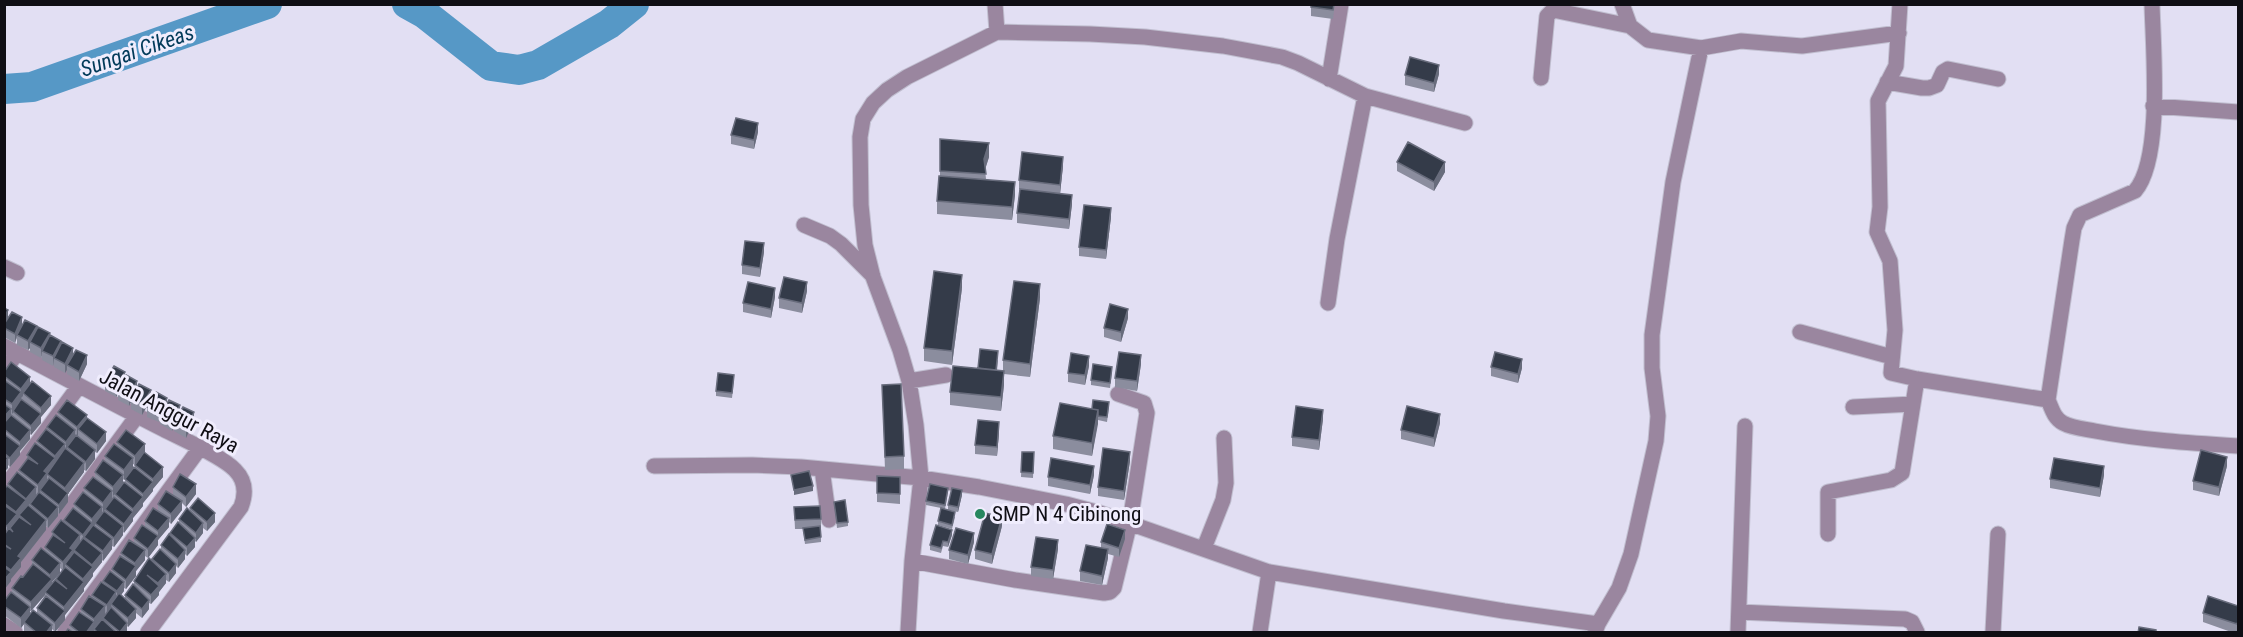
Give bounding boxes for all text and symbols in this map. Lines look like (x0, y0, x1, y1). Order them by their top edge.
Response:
water label: Sungai Cikeas (77, 19, 197, 82)
street label: Jalan Anggur Raya (95, 364, 243, 458)
place label: SMP N 4 Cibinong (992, 502, 1141, 526)
marker: SMP N 4 Cibinong (973, 507, 987, 521)

